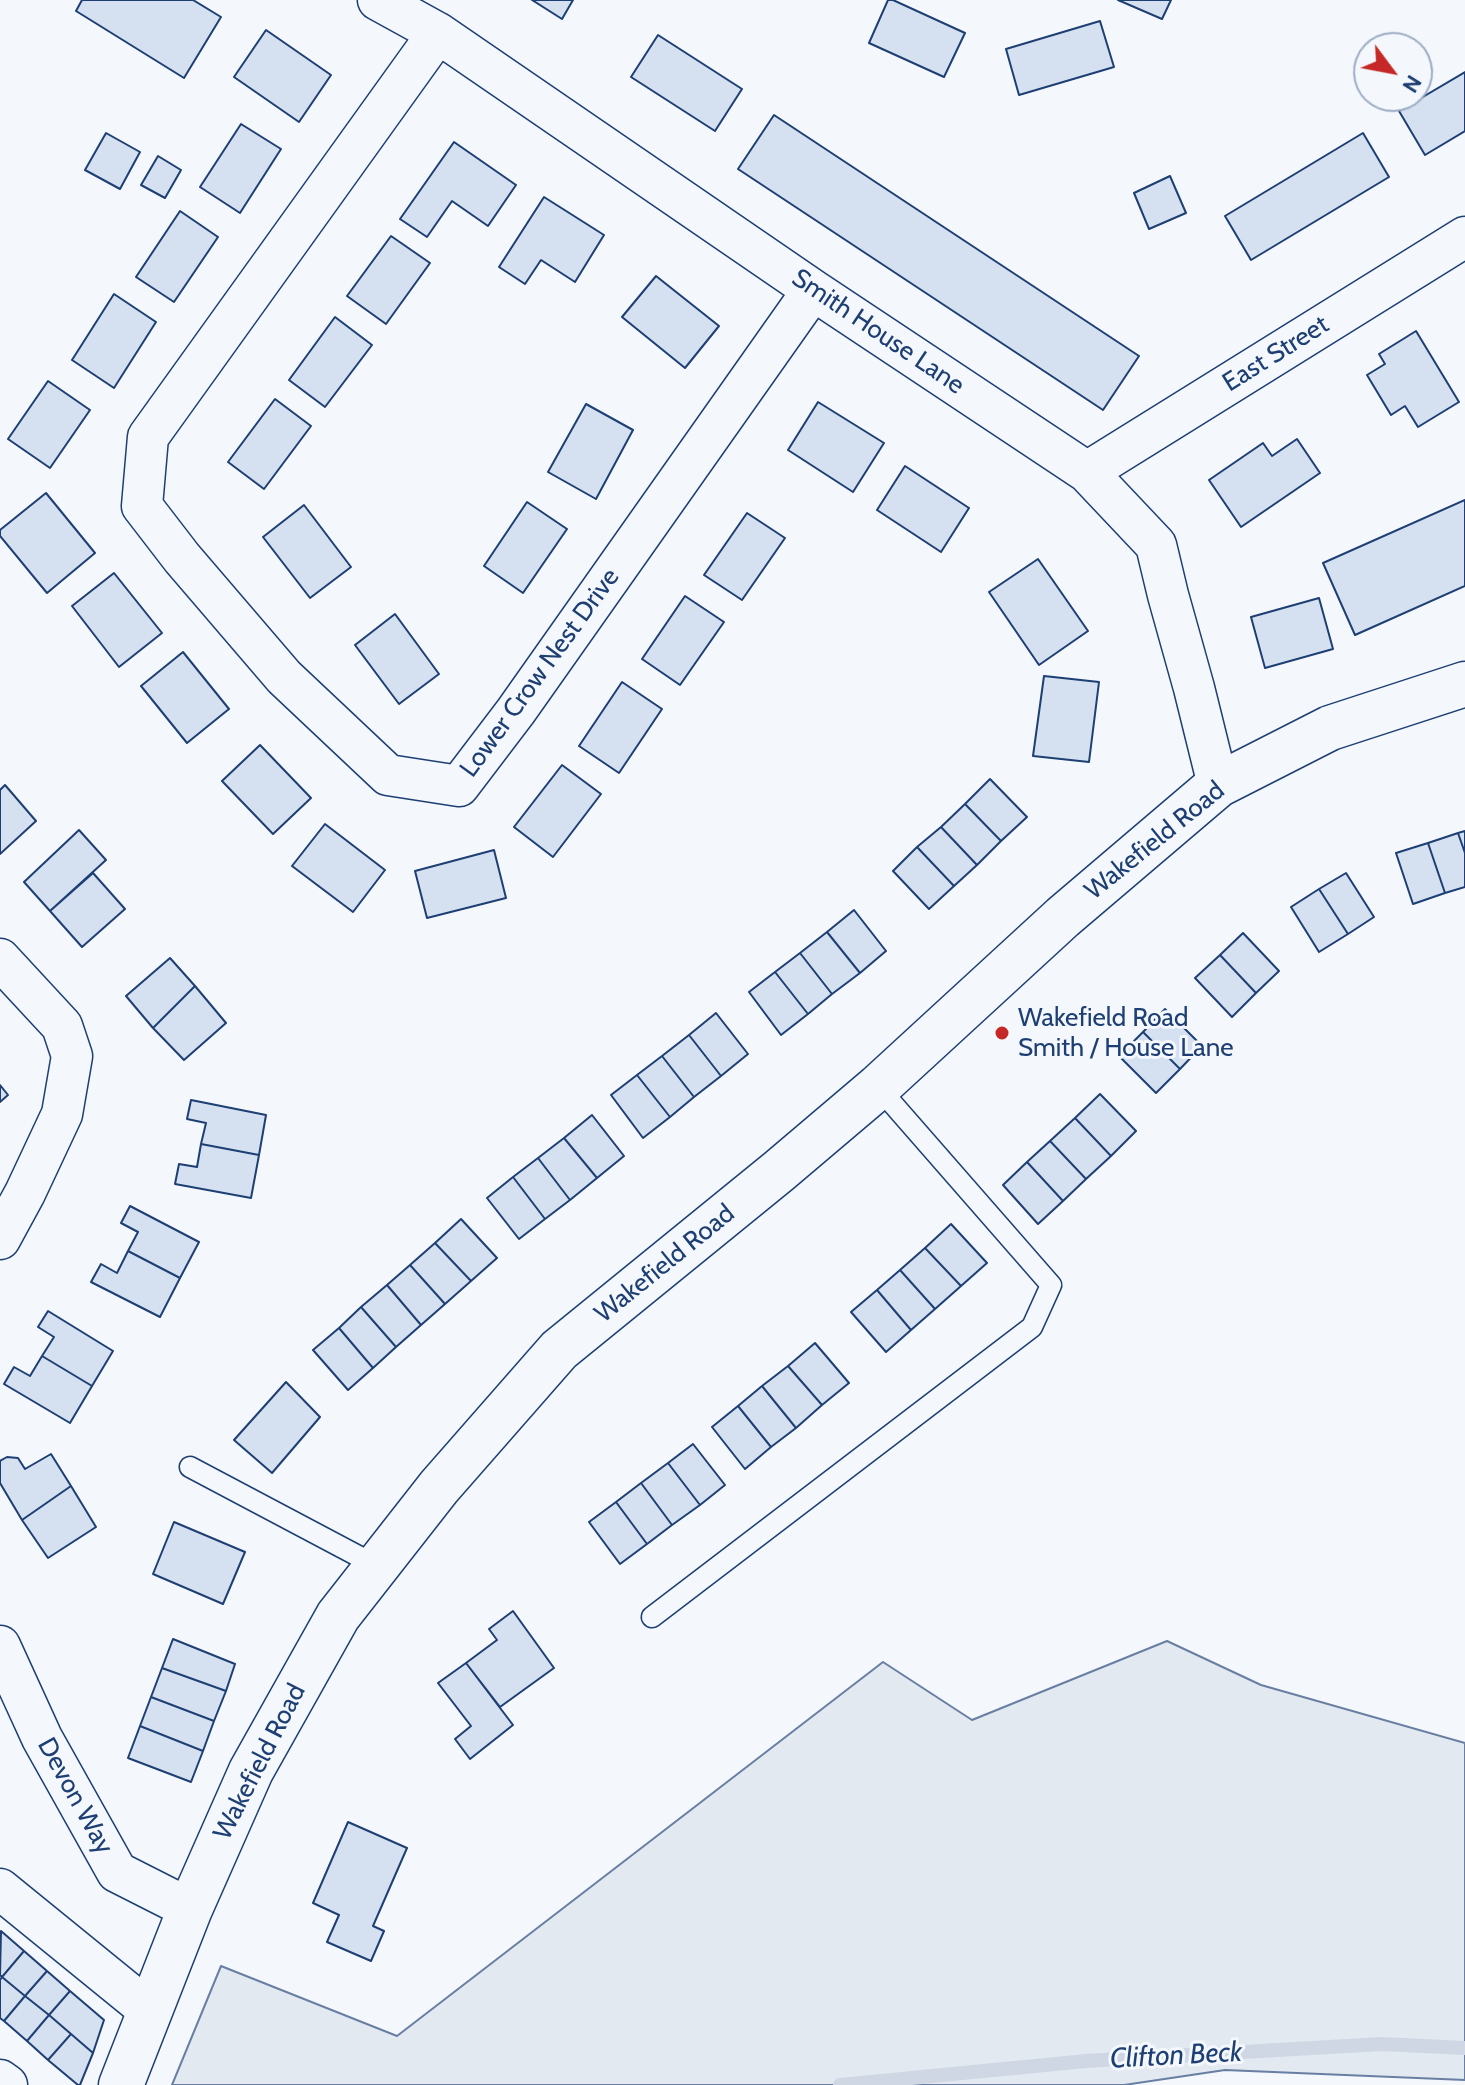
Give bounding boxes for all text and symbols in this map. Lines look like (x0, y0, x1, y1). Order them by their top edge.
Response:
north arrow (1353, 32, 1433, 112)
text: N (1397, 70, 1428, 98)
street label: Smith House Lane (786, 263, 970, 401)
street label: East Street (1217, 309, 1335, 399)
street label: Lower Crow Nest Drive (454, 562, 626, 784)
street label: Wakefield Road (1079, 775, 1231, 907)
place label: Wakefield Road Smith / House Lane (1018, 1002, 1233, 1064)
marker: Wakefield Road Smith / House Lane (993, 1024, 1011, 1042)
street label: Wakefield Road (589, 1198, 741, 1330)
street label: Wakefield Road (207, 1679, 313, 1845)
street label: Devon Way (30, 1733, 120, 1859)
water label: Clifton Beck (1109, 2036, 1243, 2076)

